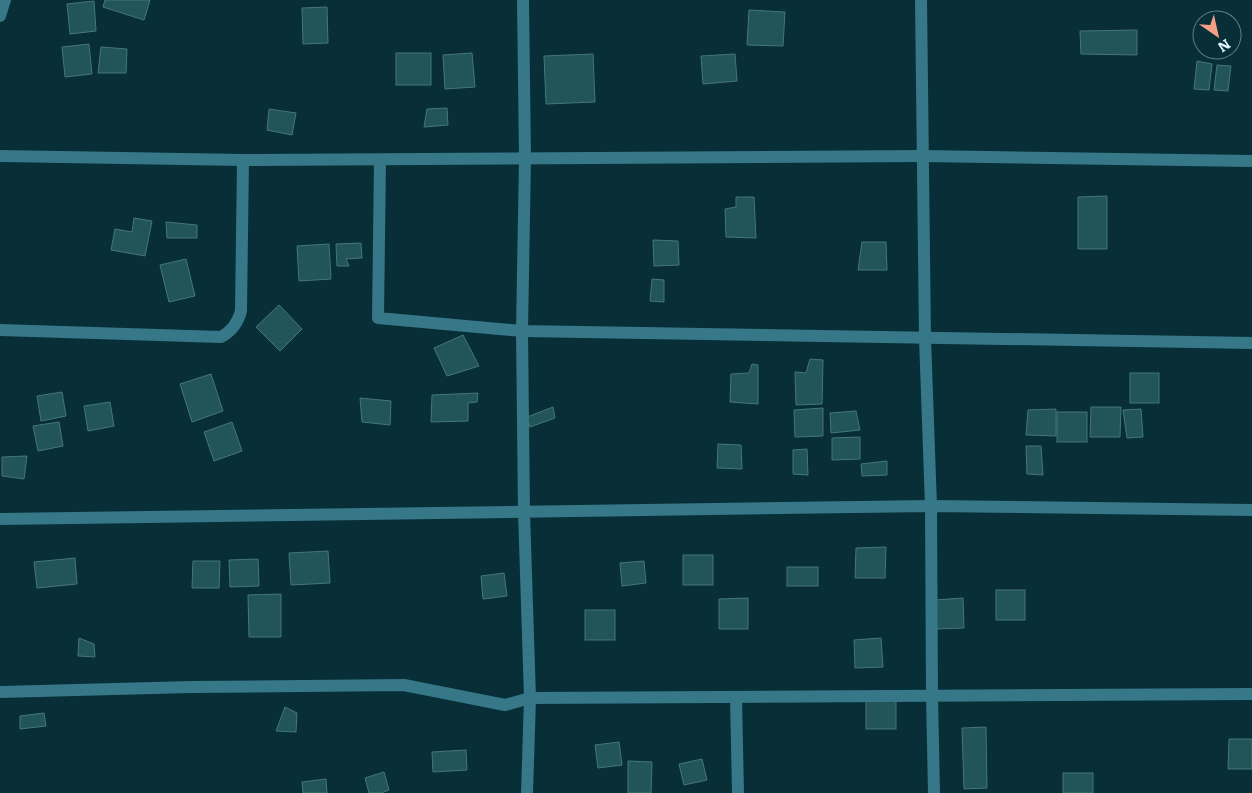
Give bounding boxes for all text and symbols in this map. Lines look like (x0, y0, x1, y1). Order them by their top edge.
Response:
north arrow (1192, 10, 1242, 60)
text: N (1214, 35, 1235, 58)

